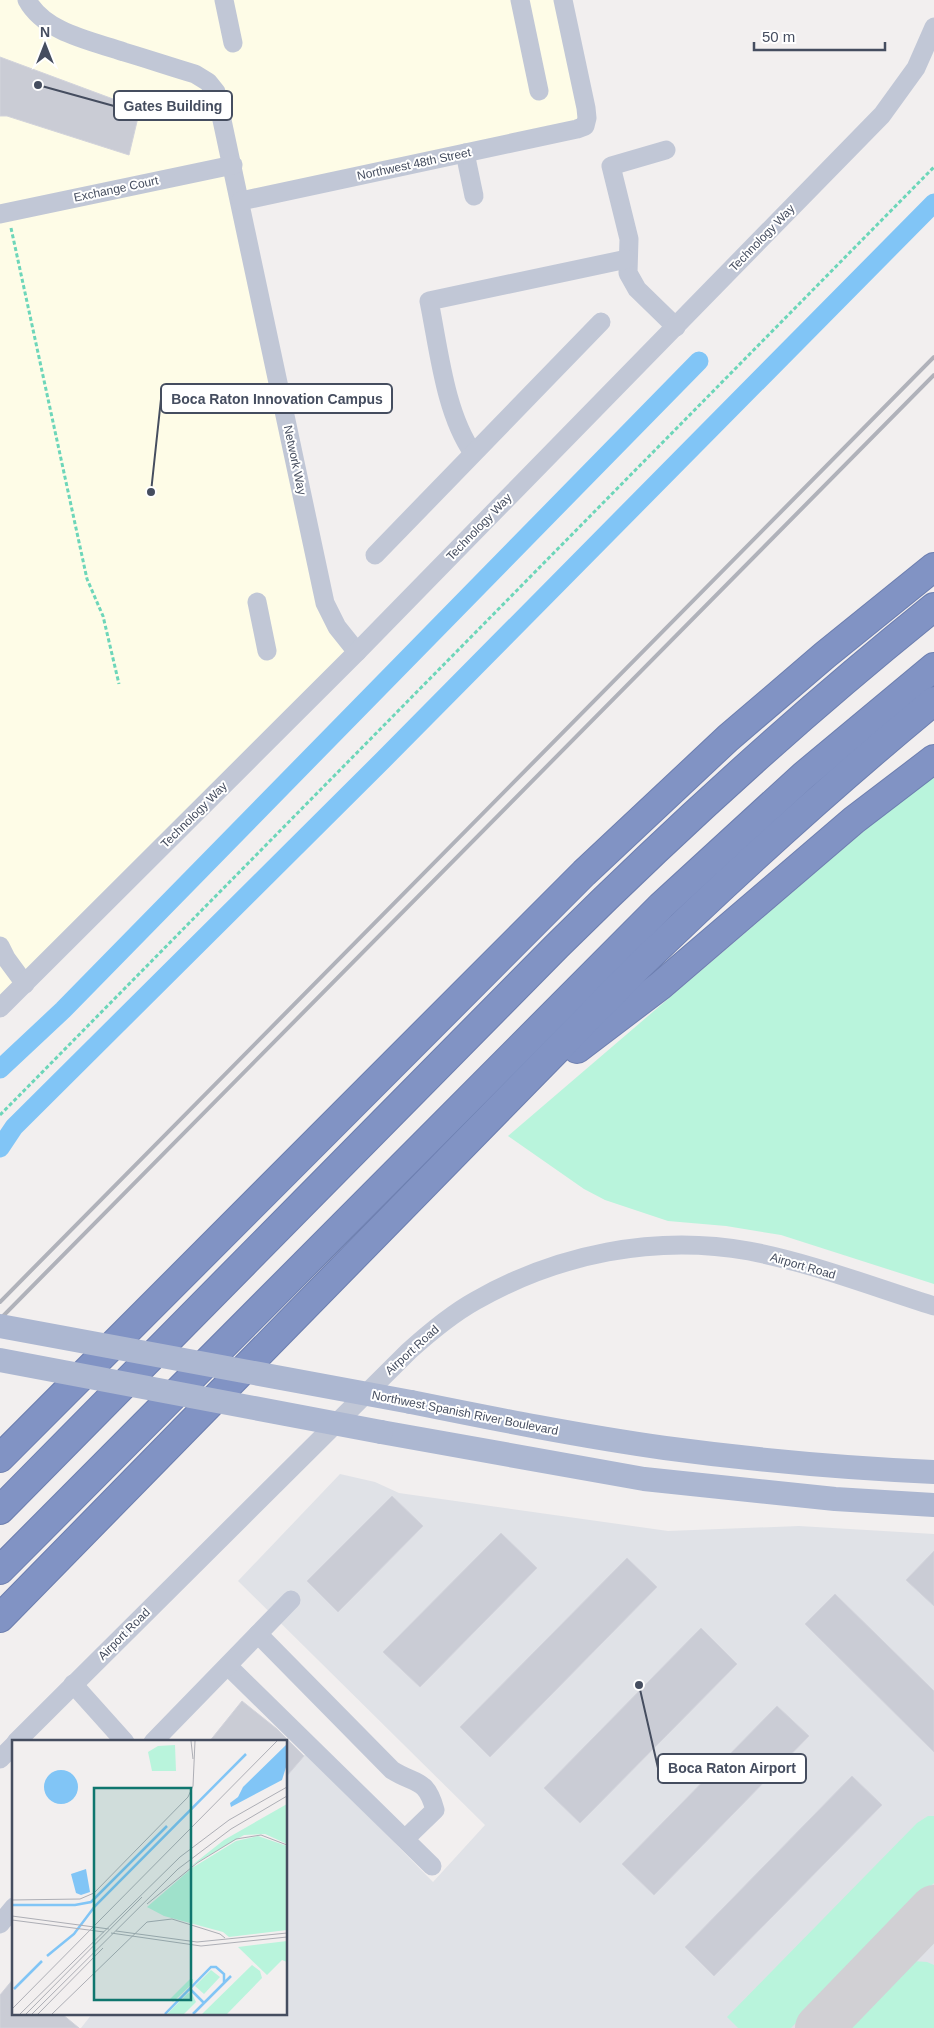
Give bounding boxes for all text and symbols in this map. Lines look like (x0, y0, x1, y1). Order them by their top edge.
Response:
north arrow (20, 20, 70, 70)
scale bar (754, 20, 885, 52)
text: N (40, 24, 50, 40)
text: 50 m (762, 28, 795, 45)
callout: Gates Building (114, 91, 232, 120)
text: Gates Building (124, 98, 222, 114)
street label: Northwest 48th Street (356, 145, 473, 183)
street label: Exchange Court (72, 173, 160, 205)
street label: Technology Way (727, 202, 797, 274)
callout: Boca Raton Innovation Campus (161, 384, 392, 413)
text: Boca Raton Innovation Campus (171, 391, 383, 407)
street label: Network Way (281, 424, 309, 496)
street label: Technology Way (444, 491, 514, 563)
street label: Technology Way (158, 779, 230, 851)
street label: Airport Road (769, 1250, 837, 1282)
street label: Airport Road (382, 1322, 442, 1378)
street label: Northwest Spanish River Boulevard (371, 1388, 559, 1438)
street label: Airport Road (95, 1605, 153, 1663)
inset map (12, 1740, 288, 2016)
callout: Boca Raton Airport (658, 1754, 806, 1783)
text: Boca Raton Airport (668, 1760, 796, 1776)

